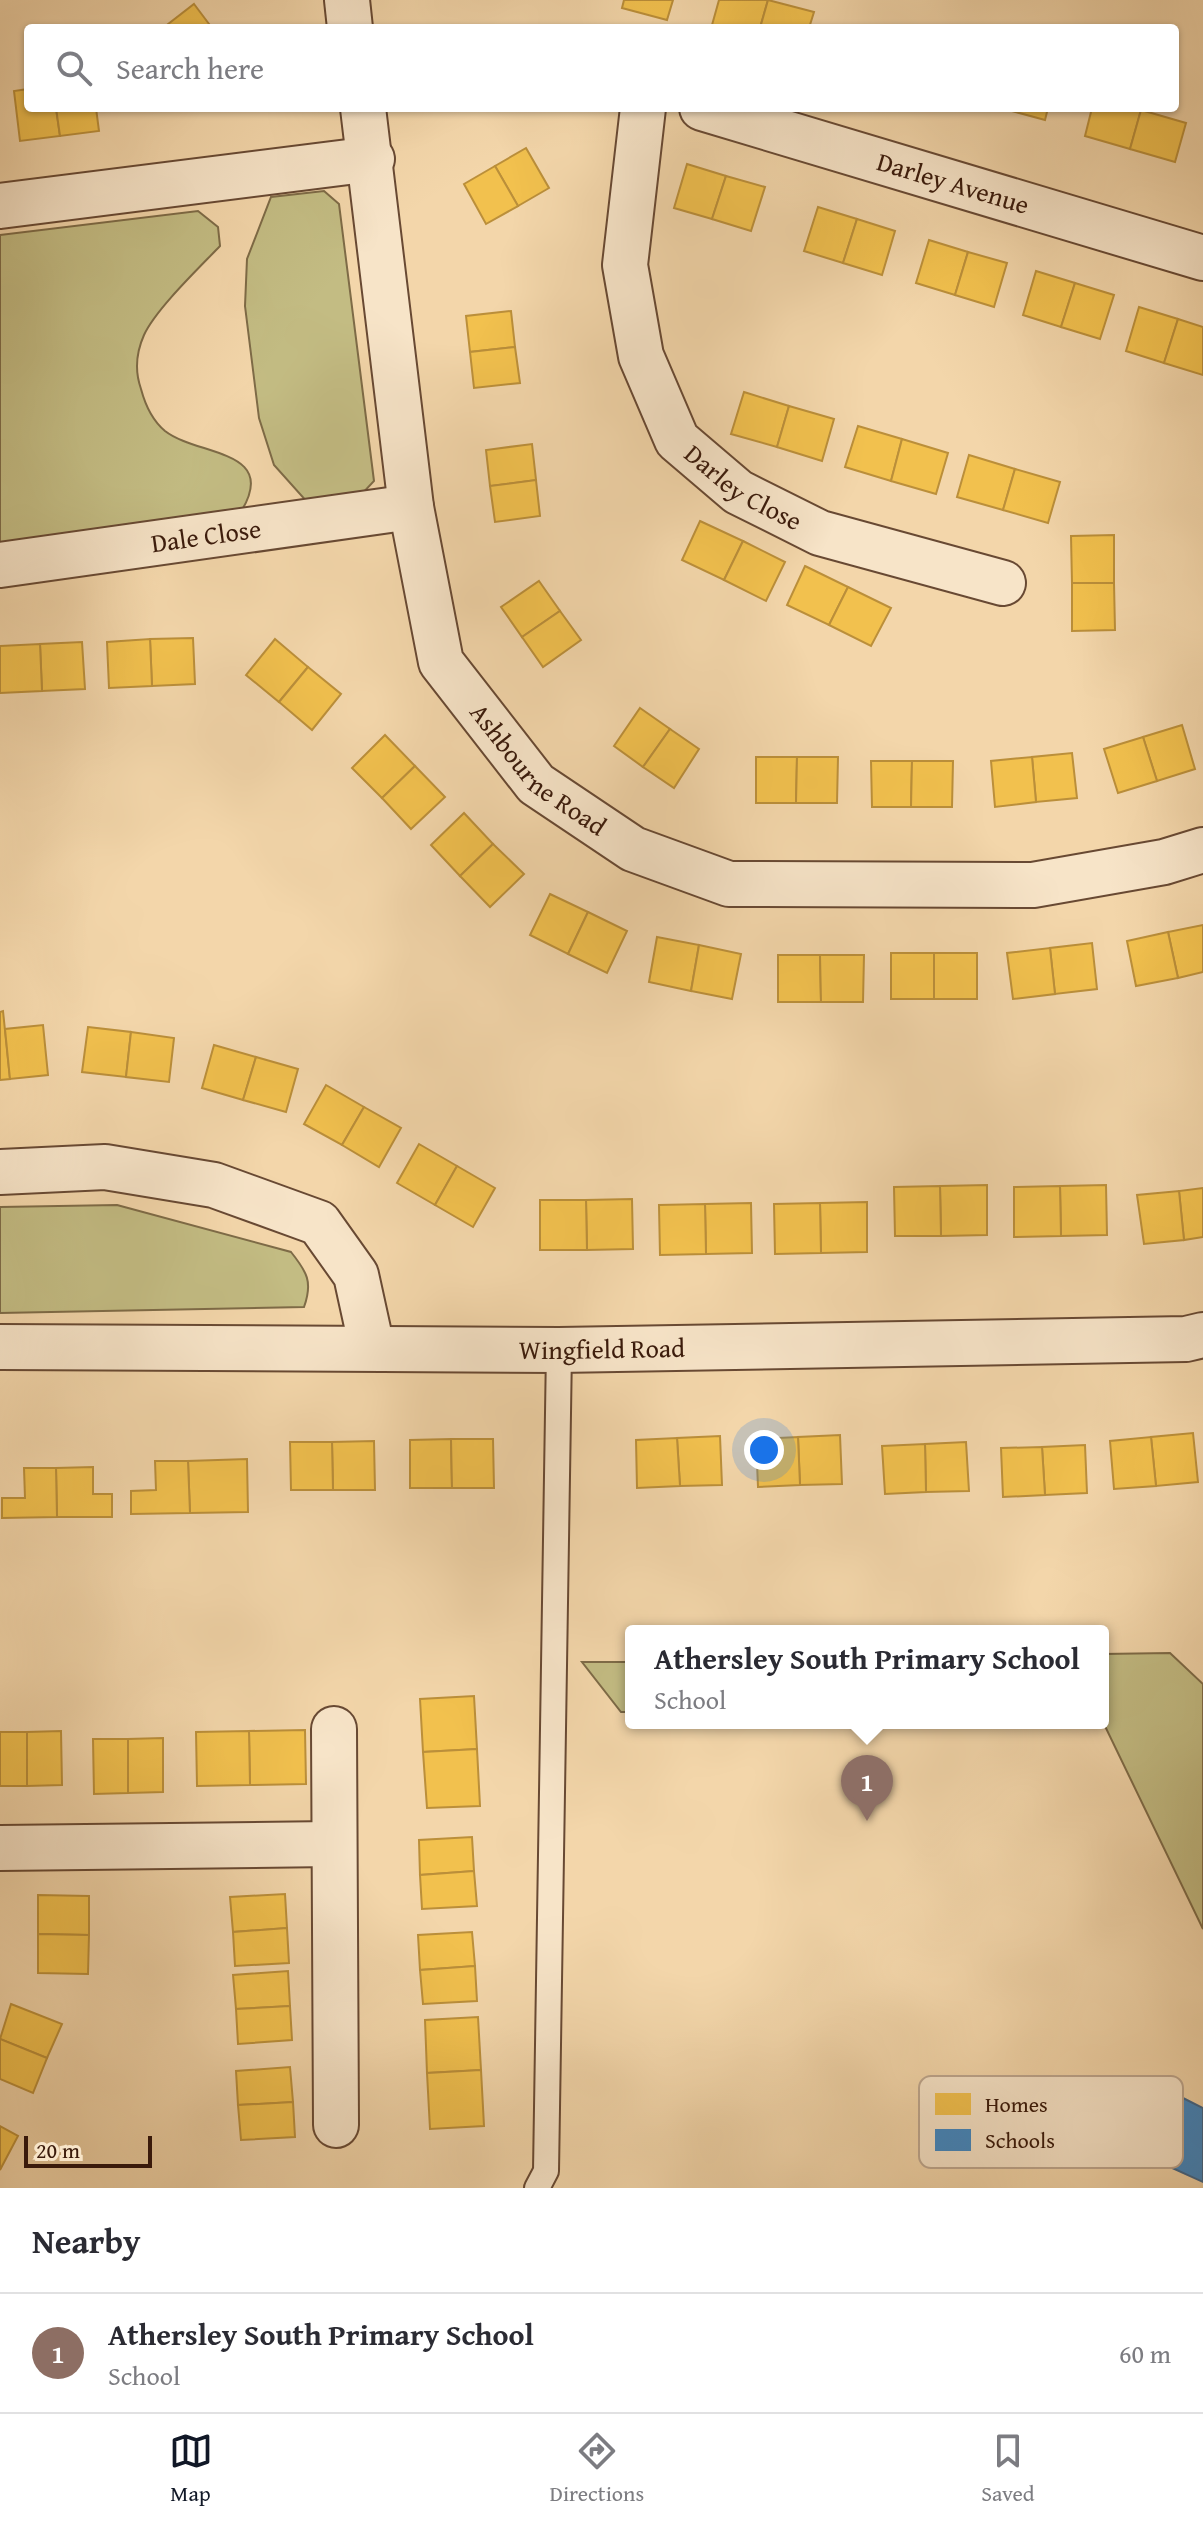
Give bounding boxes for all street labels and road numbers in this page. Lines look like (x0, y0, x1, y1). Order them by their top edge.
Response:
street label: Darley Avenue (872, 141, 1034, 224)
street label: Darley Close (676, 435, 809, 540)
street label: Dale Close (148, 508, 263, 562)
street label: Ashbourne Road (461, 694, 615, 845)
street label: Wingfield Road (519, 1328, 686, 1369)

